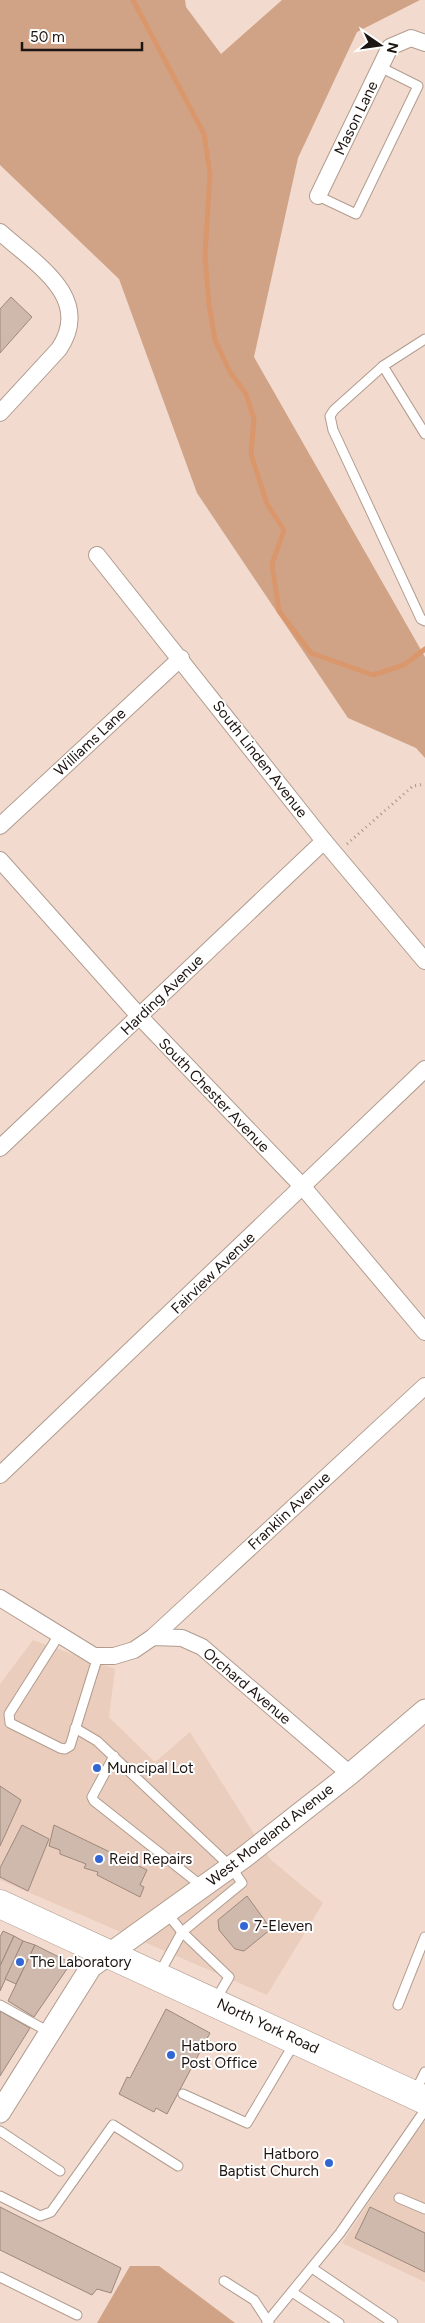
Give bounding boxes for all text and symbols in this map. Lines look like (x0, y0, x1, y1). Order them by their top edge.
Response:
scale bar (22, 20, 142, 52)
north arrow (355, 20, 405, 70)
text: 50 m (30, 28, 65, 46)
text: N (383, 41, 402, 55)
street label: Mason Lane (330, 78, 382, 158)
street label: South Linden Avenue (209, 697, 311, 821)
street label: Williams Lane (51, 704, 129, 780)
street label: Harding Avenue (117, 951, 207, 1039)
street label: South Chester Avenue (155, 1034, 273, 1156)
street label: Fairview Avenue (167, 1228, 259, 1318)
street label: Franklin Avenue (244, 1468, 334, 1554)
street label: Orchard Avenue (199, 1644, 295, 1728)
place label: Muncipal Lot (107, 1759, 194, 1777)
marker: Muncipal Lot (91, 1762, 103, 1774)
street label: West Moreland Avenue (203, 1780, 337, 1890)
place label: Reid Repairs (109, 1850, 192, 1868)
marker: Reid Repairs (93, 1853, 105, 1865)
place label: 7-Eleven (254, 1917, 313, 1935)
marker: 7-Eleven (238, 1920, 250, 1932)
place label: The Laboratory (30, 1953, 132, 1971)
marker: The Laboratory (14, 1956, 26, 1968)
street label: North York Road (214, 1994, 322, 2058)
place label: Hatboro Post Office (181, 2037, 257, 2072)
marker: Hatboro Post Office (165, 2049, 177, 2061)
place label: Hatboro Baptist Church (219, 2145, 319, 2180)
marker: Hatboro Baptist Church (323, 2157, 335, 2169)

